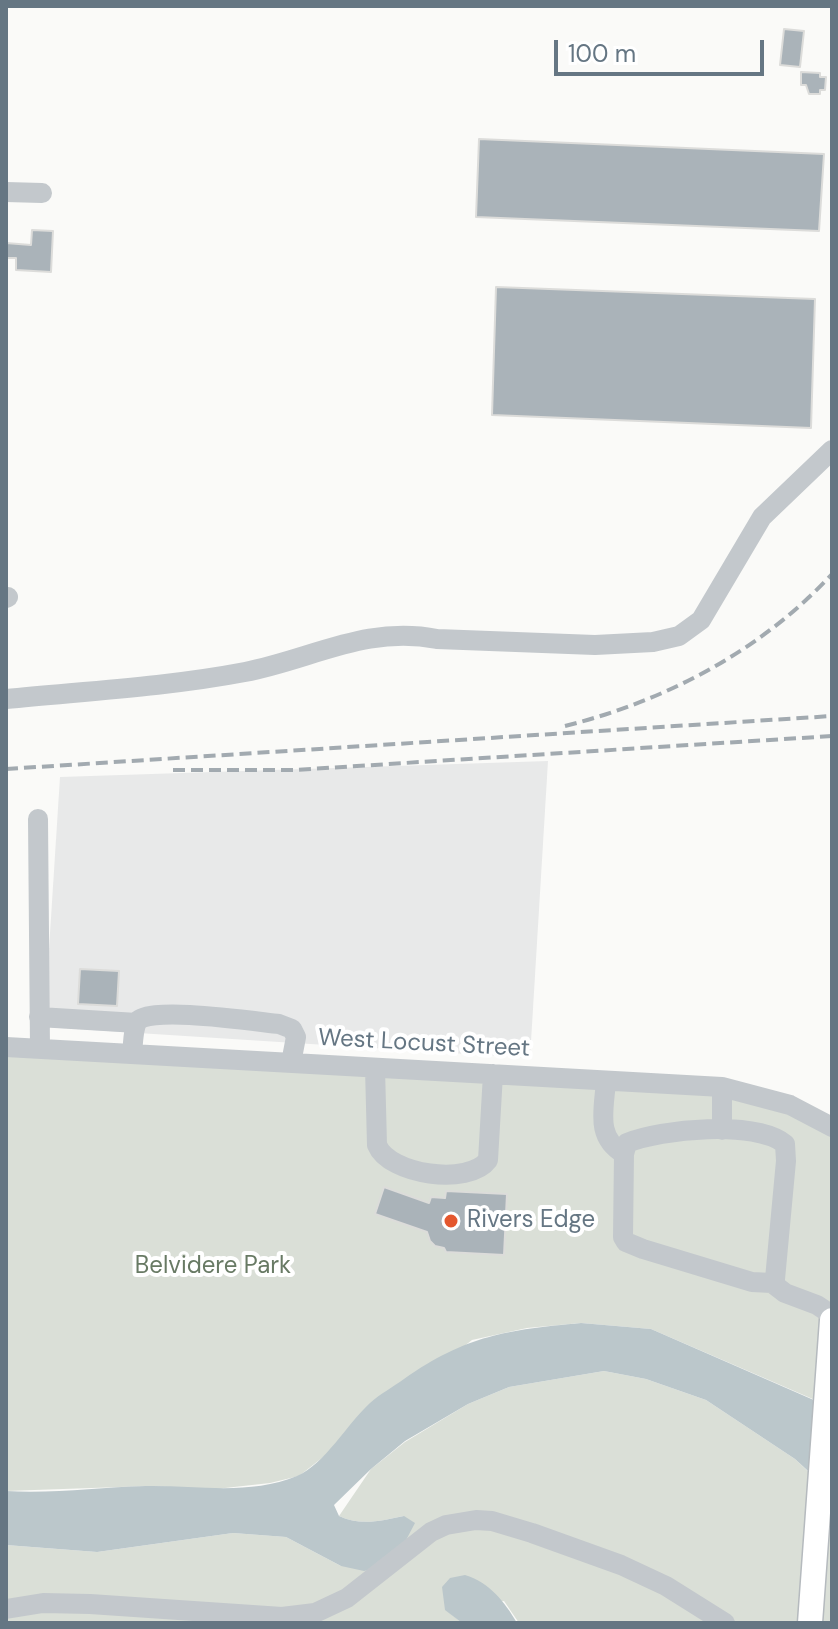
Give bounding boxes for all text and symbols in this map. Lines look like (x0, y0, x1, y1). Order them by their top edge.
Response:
scale bar (558, 24, 768, 74)
text: 100 m (568, 38, 636, 69)
street label: West Locust Street (317, 1024, 531, 1064)
place label: Rivers Edge (467, 1207, 595, 1235)
marker: Rivers Edge (442, 1212, 460, 1230)
park label: Belvidere Park (135, 1253, 291, 1281)

